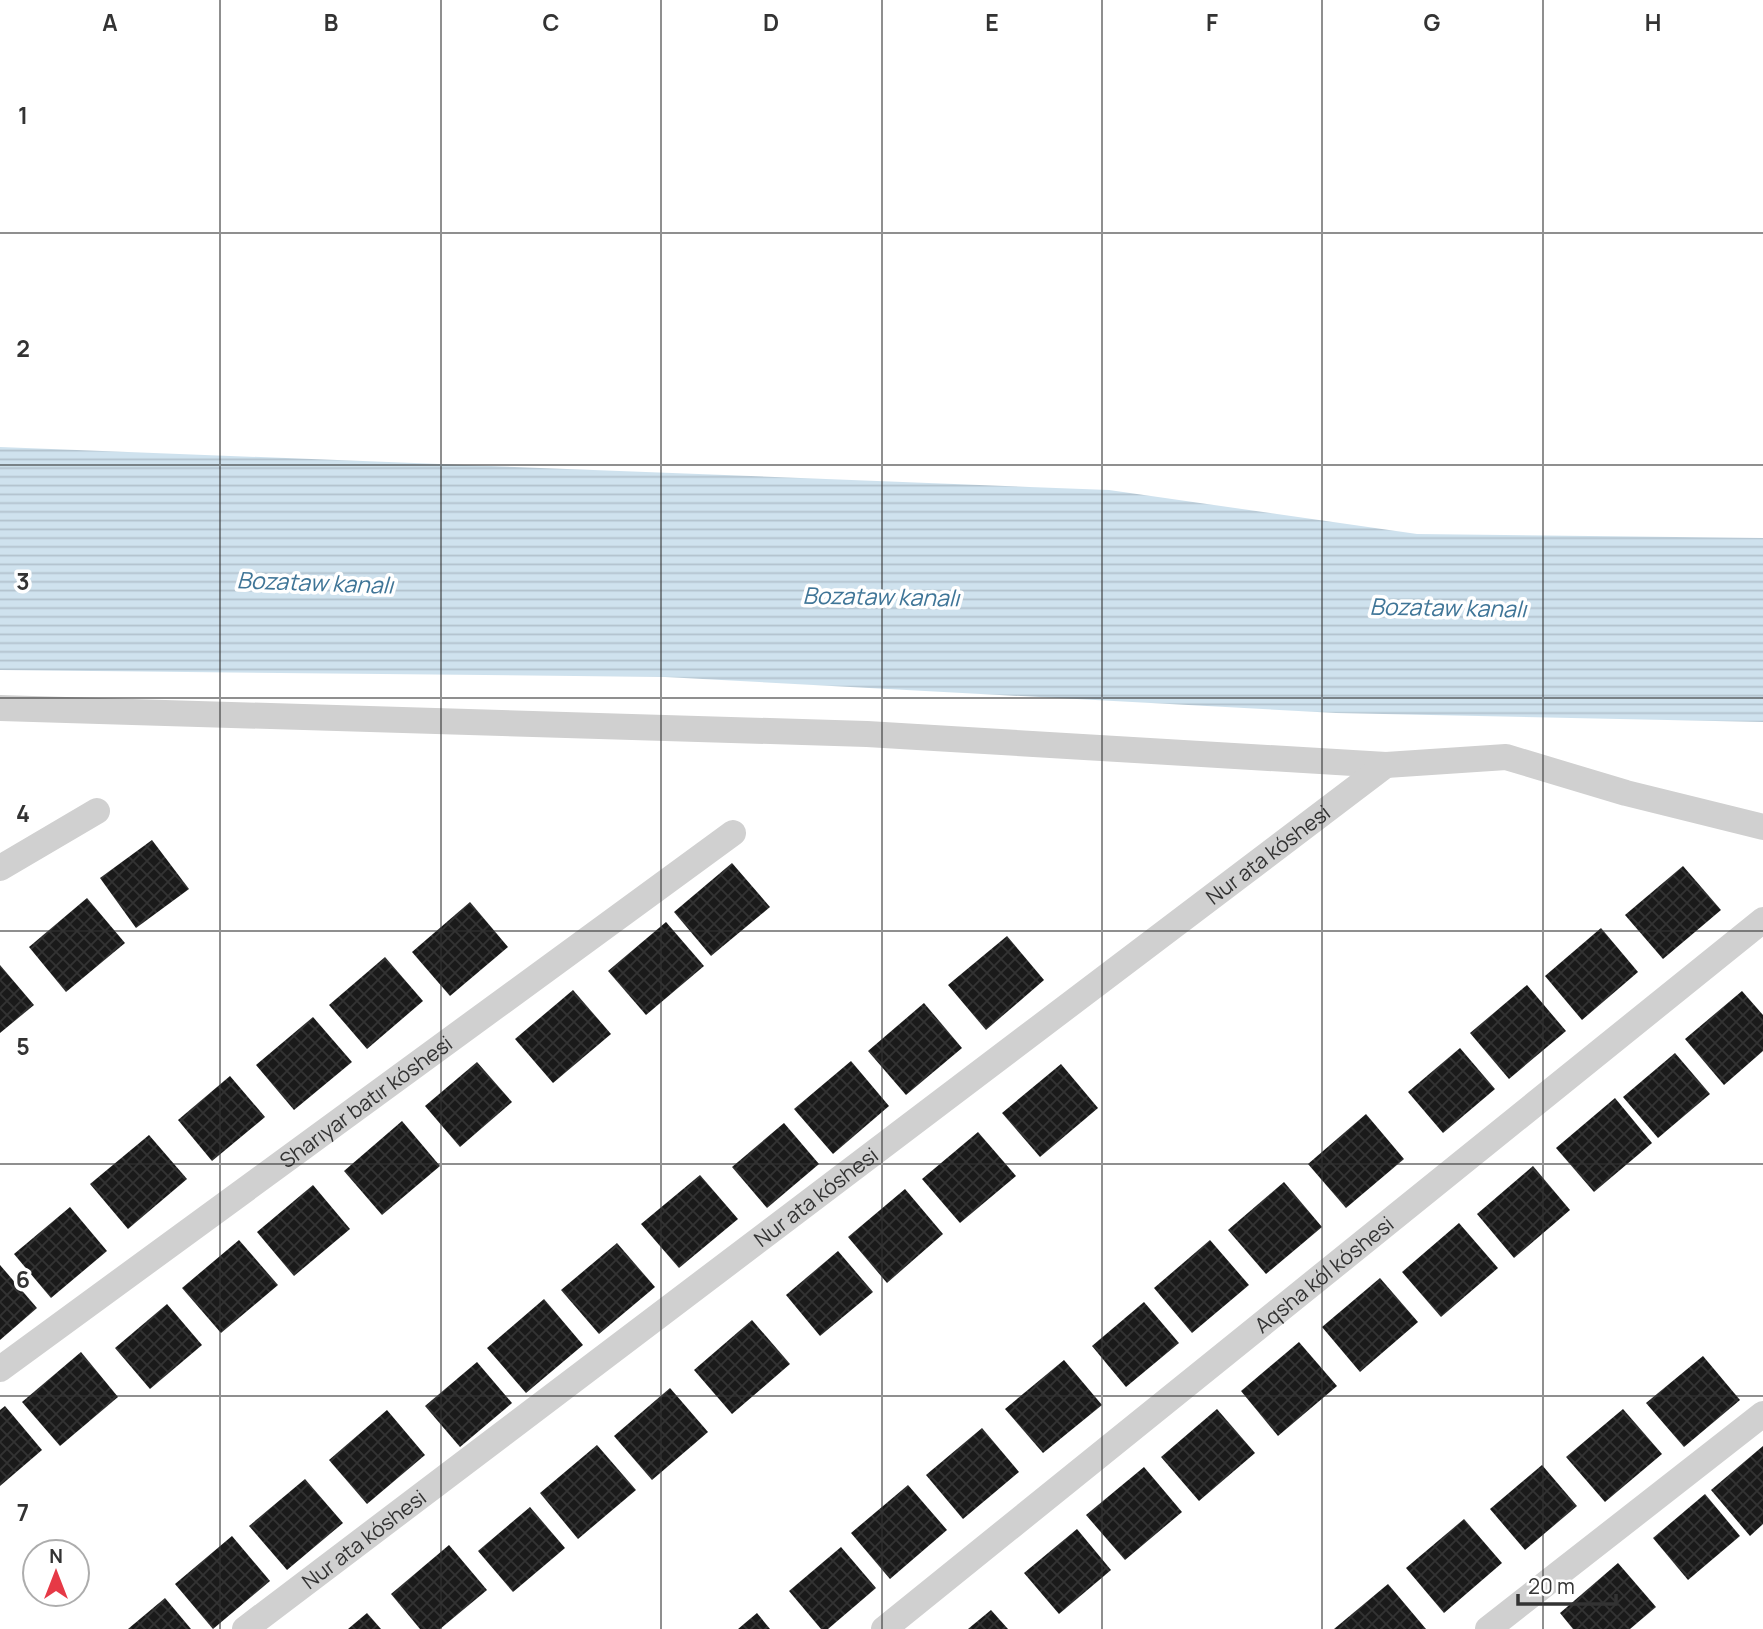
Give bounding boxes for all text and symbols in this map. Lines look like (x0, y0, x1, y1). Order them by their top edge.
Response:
text: A (102, 6, 118, 38)
text: B (324, 6, 338, 38)
text: C (543, 6, 560, 38)
text: D (763, 6, 779, 38)
text: E (985, 6, 999, 38)
text: F (1206, 6, 1218, 38)
text: G (1424, 6, 1441, 38)
text: H (1645, 6, 1661, 38)
text: 1 (18, 99, 28, 131)
text: 2 (16, 332, 30, 364)
water label: Bozataw kanalı (236, 563, 395, 601)
text: 3 (16, 565, 30, 597)
water label: Bozataw kanalı (802, 579, 961, 613)
water label: Bozataw kanalı (1369, 590, 1528, 624)
text: 4 (16, 797, 30, 829)
street label: Nur ata kóshesi (1200, 798, 1336, 911)
street label: Sharıyar batır kóshesi (274, 1029, 458, 1174)
text: 5 (16, 1030, 30, 1062)
street label: Nur ata kóshesi (748, 1141, 884, 1253)
street label: Aqsha kól kóshesi (1248, 1210, 1399, 1339)
text: 6 (16, 1263, 30, 1295)
street label: Nur ata kóshesi (296, 1483, 432, 1595)
text: 7 (17, 1496, 29, 1528)
north arrow (21, 1538, 91, 1608)
text: N (49, 1543, 63, 1569)
scale bar (1518, 1562, 1616, 1606)
text: 20 m (1528, 1572, 1575, 1600)

